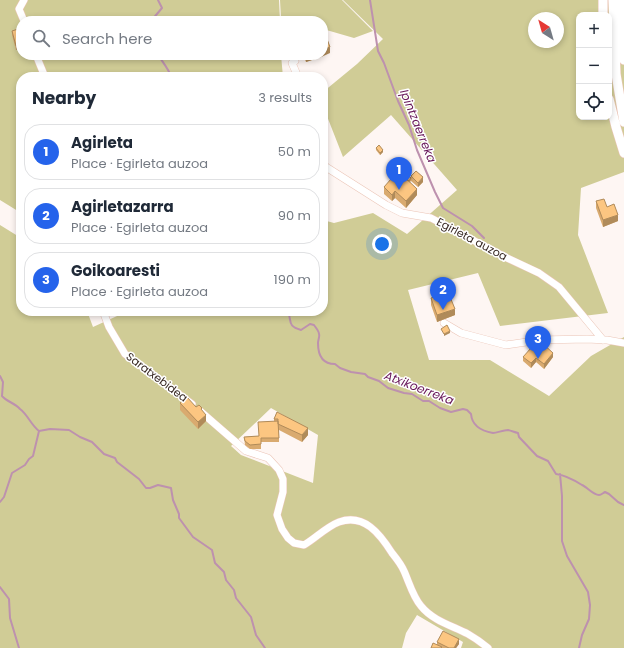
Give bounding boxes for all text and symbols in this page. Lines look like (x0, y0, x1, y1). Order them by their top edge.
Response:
north arrow (528, 12, 564, 48)
map controls (576, 12, 612, 120)
button: + (576, 12, 612, 48)
search box (16, 16, 328, 60)
icon: search (30, 27, 52, 49)
text: Search here (62, 28, 152, 49)
button: − (576, 48, 612, 84)
button: locate (576, 84, 612, 120)
text: Nearby (32, 86, 96, 110)
water label: Ipintzaerreka (396, 87, 441, 165)
text: 3 results (258, 88, 312, 107)
text: Agirleta (71, 132, 133, 153)
text: 1 (44, 142, 48, 161)
text: 50 m (278, 142, 311, 161)
text: Place · Egirleta auzoa (71, 154, 208, 173)
pin: 1 (386, 157, 412, 190)
text: Agirletazarra (71, 196, 174, 217)
text: 2 (42, 206, 50, 225)
text: 90 m (278, 206, 311, 225)
street label: Egirleta auzoa (434, 214, 510, 264)
text: Place · Egirleta auzoa (71, 218, 208, 237)
your location (372, 234, 392, 254)
text: Goikoaresti (71, 260, 160, 281)
text: 3 (42, 270, 50, 289)
text: 190 m (274, 270, 311, 289)
pin: 2 (430, 277, 456, 310)
text: Place · Egirleta auzoa (71, 282, 208, 301)
pin: 3 (525, 326, 551, 359)
street label: Saratxebidea (123, 349, 191, 405)
water label: Atxikoerreka (381, 366, 456, 409)

